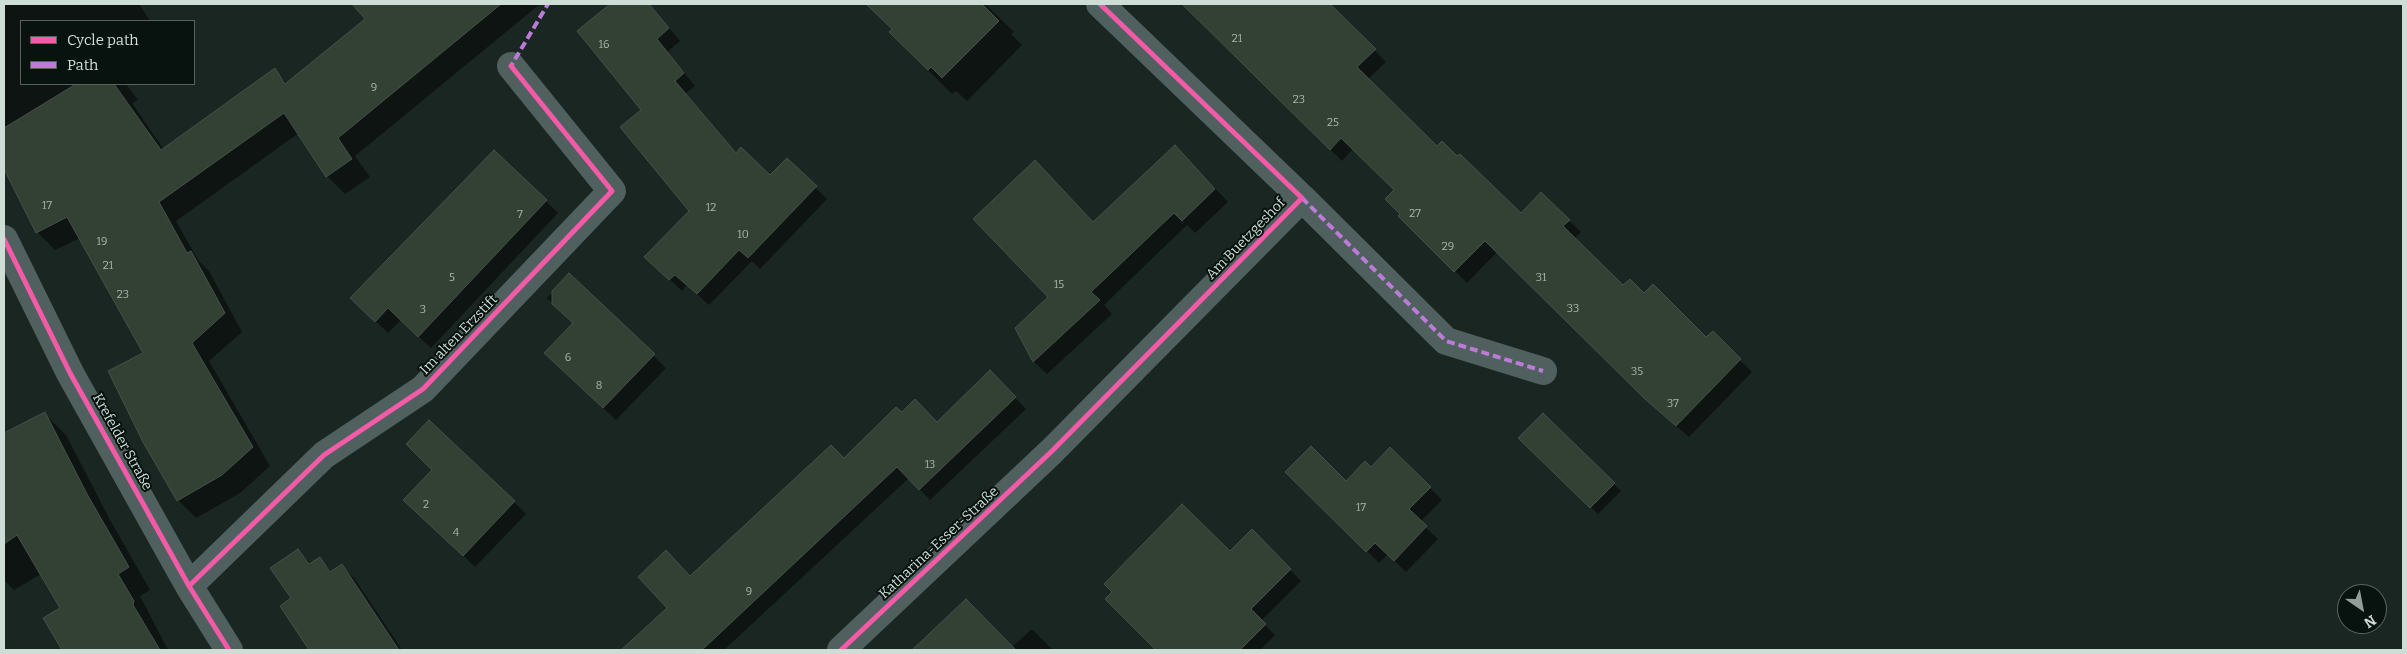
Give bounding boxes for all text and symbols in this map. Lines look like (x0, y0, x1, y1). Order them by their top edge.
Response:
legend (20, 20, 195, 85)
text: Cycle path (67, 31, 139, 49)
house number: 21 (1232, 32, 1242, 46)
house number: 16 (599, 38, 609, 52)
text: Path (67, 56, 98, 74)
house number: 9 (371, 81, 377, 95)
house number: 23 (1293, 93, 1305, 107)
house number: 25 (1327, 116, 1339, 130)
street label: Am Buetzgeshof (1203, 195, 1289, 283)
house number: 17 (42, 199, 52, 213)
house number: 12 (706, 201, 716, 215)
house number: 27 (1409, 207, 1421, 221)
house number: 7 (517, 208, 523, 222)
house number: 10 (737, 228, 749, 242)
house number: 19 (97, 235, 107, 249)
house number: 29 (1442, 240, 1454, 254)
house number: 21 (103, 259, 113, 273)
house number: 5 (449, 271, 455, 285)
house number: 31 (1536, 271, 1546, 285)
house number: 15 (1054, 278, 1064, 292)
house number: 23 (117, 288, 129, 302)
street label: Im alten Erzstift (417, 292, 501, 378)
house number: 33 (1567, 302, 1579, 316)
house number: 3 (420, 303, 426, 317)
house number: 6 (565, 351, 571, 365)
house number: 35 (1631, 365, 1643, 379)
house number: 8 (596, 379, 602, 393)
street label: Krefelder Straße (88, 391, 156, 493)
house number: 37 (1667, 397, 1679, 411)
house number: 13 (925, 458, 935, 472)
street label: Katharina-Esser-Straße (876, 483, 1002, 603)
house number: 2 (423, 498, 429, 512)
house number: 17 (1356, 501, 1366, 515)
house number: 4 (453, 526, 459, 540)
north arrow (2337, 584, 2387, 634)
house number: 9 (746, 585, 752, 599)
text: N (2361, 611, 2379, 631)

